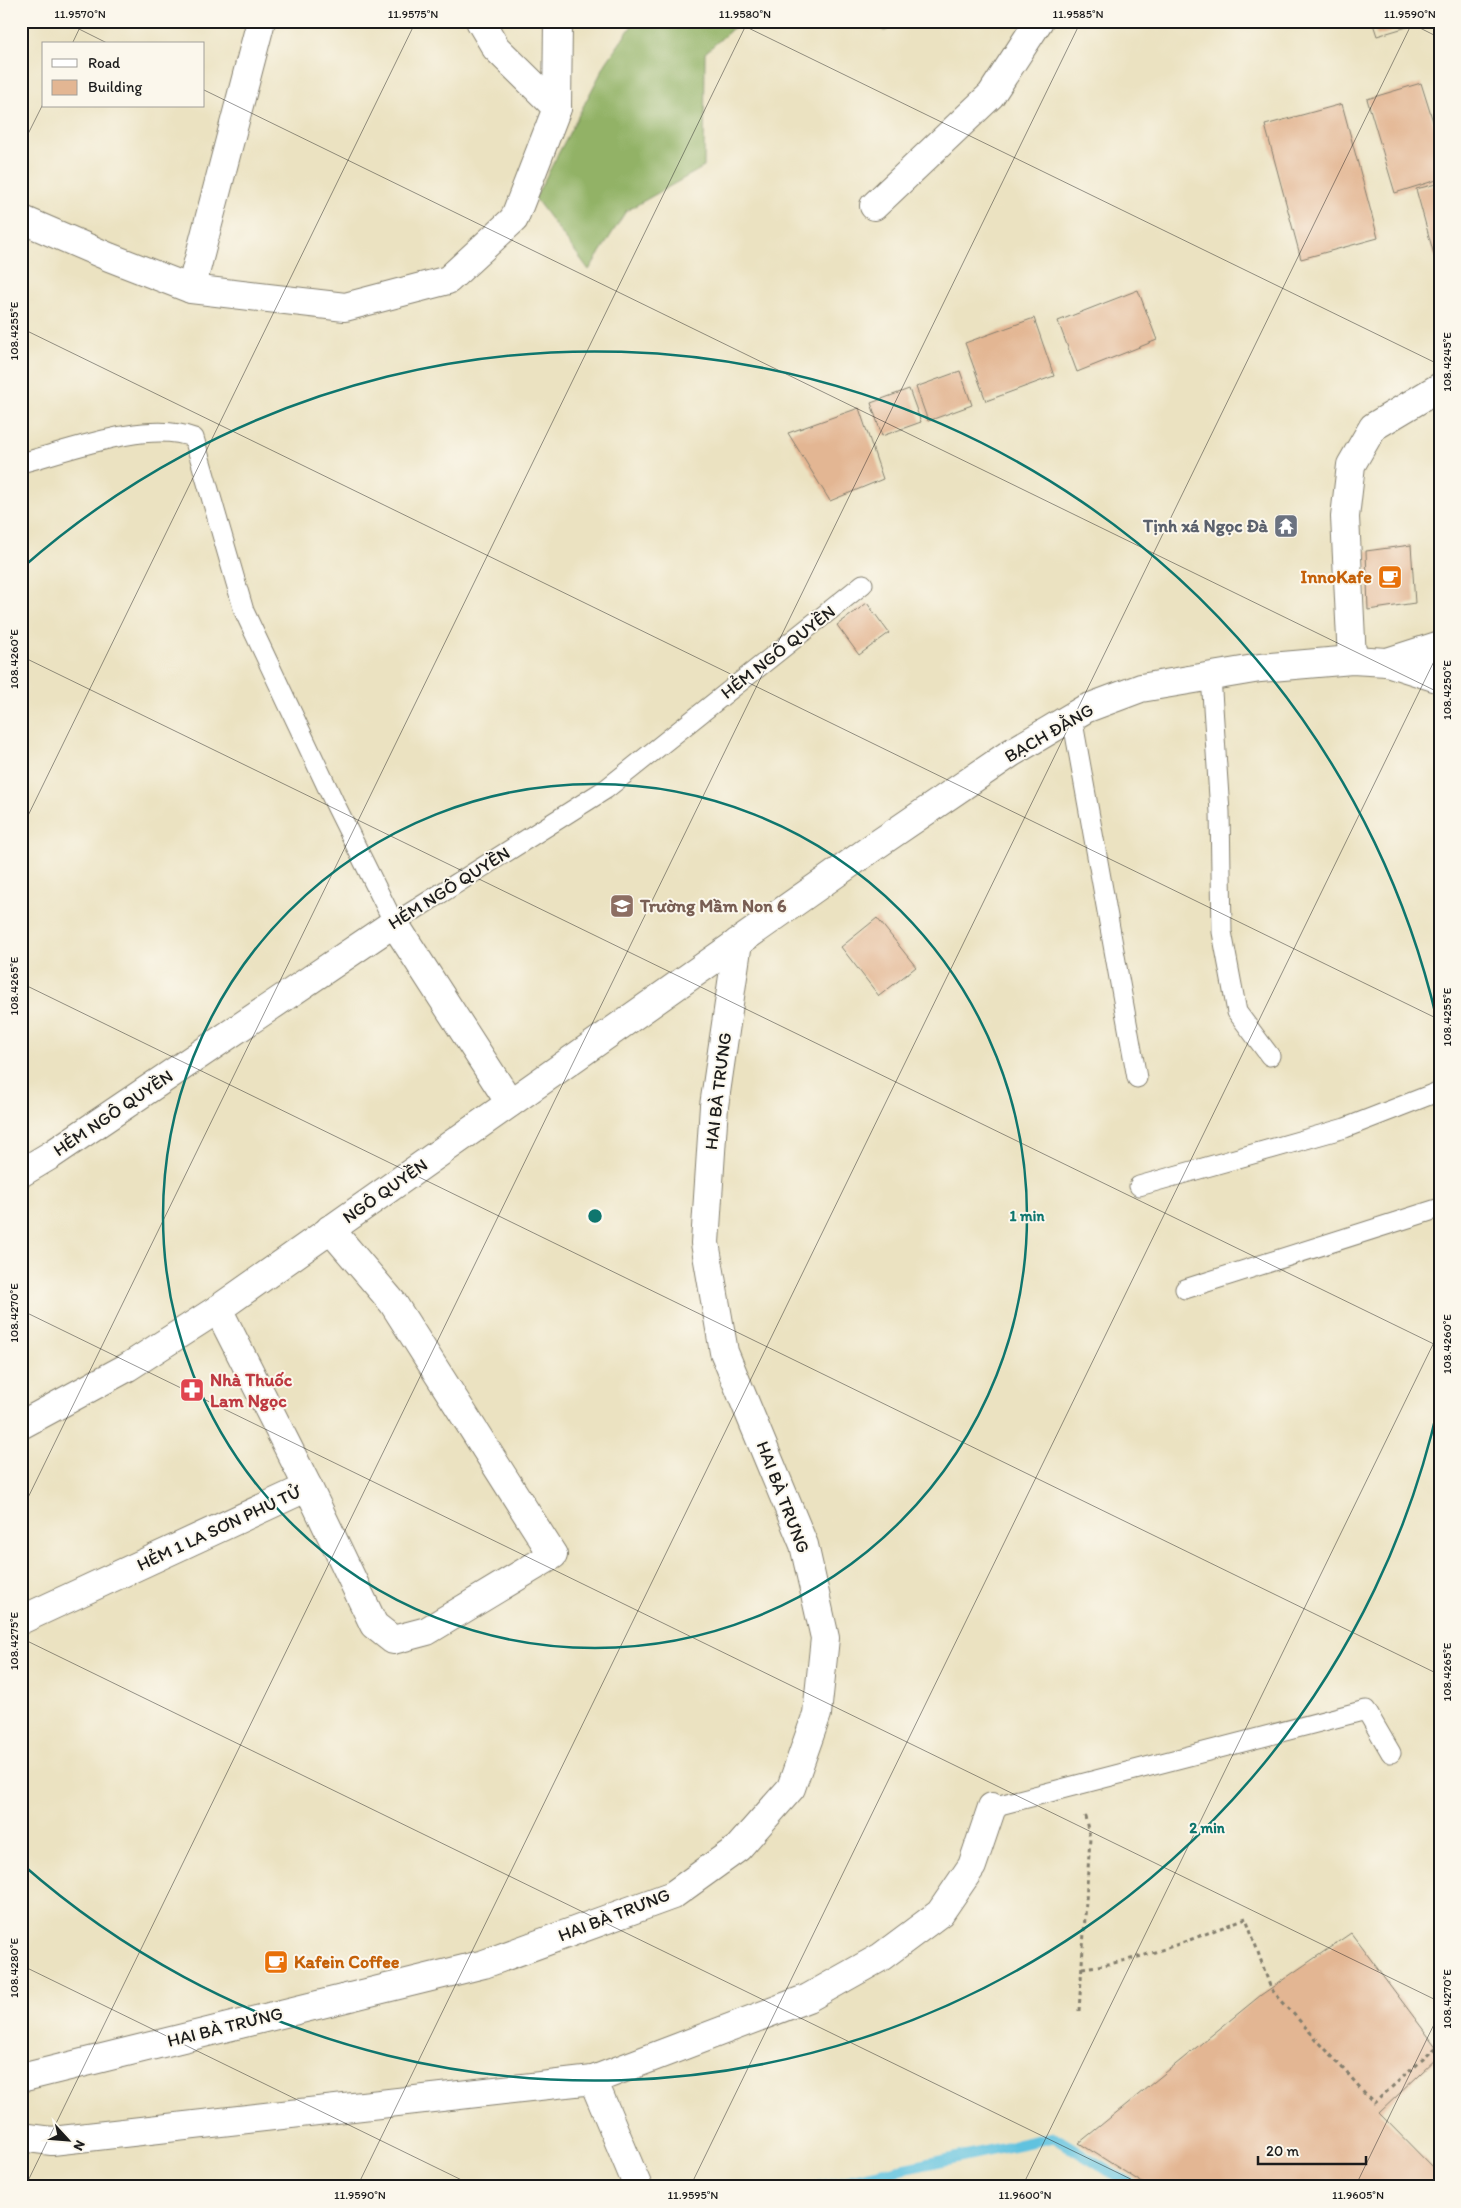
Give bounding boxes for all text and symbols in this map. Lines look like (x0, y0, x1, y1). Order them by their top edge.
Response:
text: 11.9570°N (54, 7, 106, 21)
text: 11.9575°N (388, 7, 438, 21)
text: 11.9580°N (719, 7, 771, 21)
text: 11.9585°N (1052, 7, 1104, 21)
text: 11.9590°N (1384, 7, 1436, 21)
legend (42, 42, 205, 108)
text: Road (88, 54, 121, 72)
text: Building (88, 78, 142, 96)
text: 108.4255°E (7, 301, 21, 360)
text: 108.4245°E (1440, 332, 1454, 392)
temple icon: Tịnh xá Ngọc Đà (1273, 513, 1299, 539)
place label: Tịnh xá Ngọc Đà (1142, 515, 1269, 537)
cafe icon: InnoKafe (1377, 564, 1403, 590)
place label: InnoKafe (1300, 566, 1372, 588)
street label: HẺM NGÔ QUYỀN (716, 600, 840, 704)
text: 108.4260°E (7, 629, 21, 689)
text: 108.4250°E (1440, 660, 1454, 720)
street label: BẠCH ĐẰNG (1000, 699, 1098, 767)
street label: HẺM NGÔ QUYỀN (384, 842, 514, 934)
school or university icon: Trường Mầm Non 6 (609, 893, 635, 919)
place label: Trường Mầm Non 6 (639, 895, 787, 917)
text: 108.4265°E (7, 956, 21, 1015)
text: 108.4255°E (1440, 987, 1454, 1046)
street label: HAI BÀ TRƯNG (700, 1031, 736, 1151)
street label: HẺM NGÔ QUYỀN (49, 1065, 177, 1161)
street label: NGÔ QUYỀN (338, 1154, 432, 1228)
centre of rings (586, 1207, 604, 1225)
text: 1 min (1010, 1207, 1045, 1225)
text: 108.4270°E (7, 1283, 21, 1343)
text: 108.4260°E (1440, 1314, 1454, 1374)
place label: Nhà Thuốc Lam Ngọc (210, 1369, 293, 1412)
pharmacy icon: Nhà Thuốc Lam Ngọc (179, 1377, 205, 1403)
street label: HAI BÀ TRƯNG (752, 1438, 814, 1556)
street label: HẺM 1 LA SƠN PHU TỬ (133, 1480, 306, 1576)
text: 108.4275°E (7, 1611, 21, 1670)
text: 108.4265°E (1440, 1642, 1454, 1701)
text: 2 min (1189, 1819, 1226, 1837)
street label: HAI BÀ TRƯNG (555, 1884, 673, 1946)
text: 108.4280°E (7, 1938, 21, 1998)
cafe icon: Kafein Coffee (263, 1949, 289, 1975)
place label: Kafein Coffee (294, 1951, 400, 1973)
text: 108.4270°E (1440, 1969, 1454, 2029)
street label: HAI BÀ TRƯNG (165, 2002, 285, 2052)
north arrow (42, 2116, 92, 2166)
scale bar (1258, 2133, 1366, 2165)
text: N (70, 2138, 89, 2153)
text: 20 m (1266, 2142, 1300, 2160)
text: 11.9590°N (334, 2188, 386, 2202)
text: 11.9595°N (668, 2188, 718, 2202)
text: 11.9600°N (998, 2188, 1052, 2202)
text: 11.9605°N (1332, 2188, 1384, 2202)

